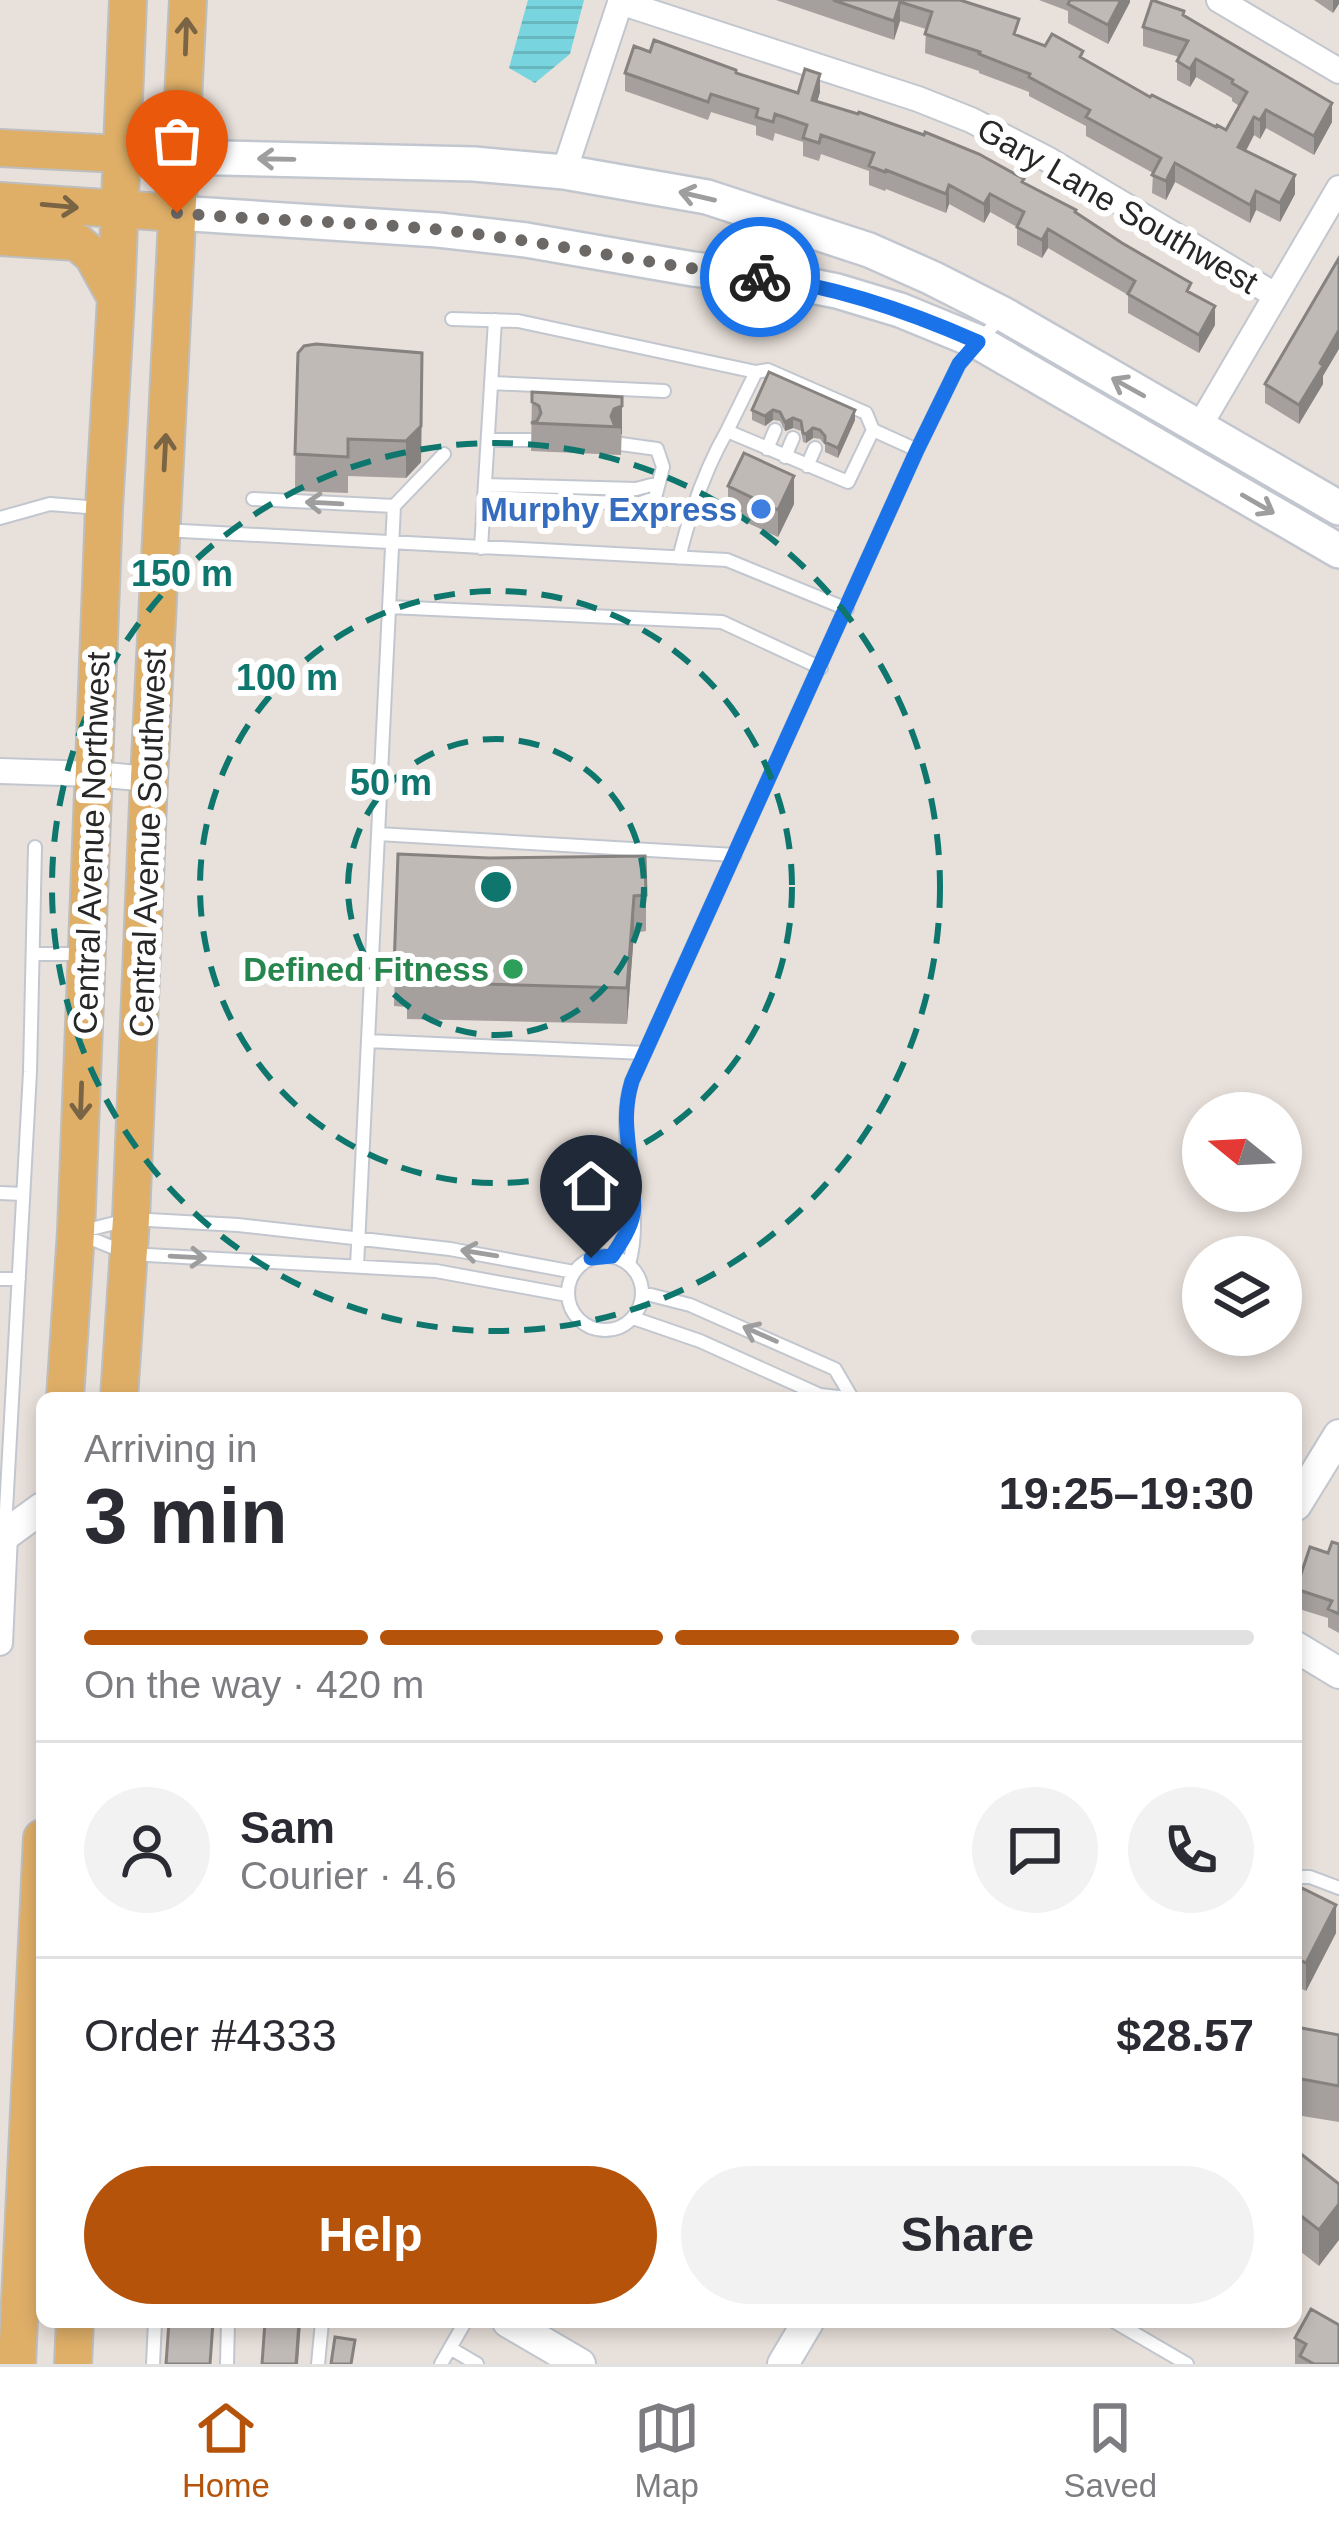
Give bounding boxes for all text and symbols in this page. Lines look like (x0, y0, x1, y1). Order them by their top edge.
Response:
one-way arrow (175, 17, 198, 56)
pin (126, 90, 228, 213)
icon: bag (144, 108, 210, 174)
street label: Gary Lane Southwest (971, 110, 1264, 301)
one-way arrow (257, 148, 296, 171)
one-way arrow (679, 183, 717, 206)
one-way arrow (40, 194, 79, 217)
courier (700, 217, 820, 337)
icon: bike (727, 244, 793, 310)
one-way arrow (1111, 375, 1146, 399)
one-way arrow (154, 434, 177, 473)
one-way arrow (305, 491, 344, 514)
place label: Murphy Express (480, 491, 737, 528)
one-way arrow (1240, 493, 1275, 517)
marker: Murphy Express (748, 496, 774, 522)
text: 150 m (131, 553, 233, 594)
street label: Central Avenue Southwest (122, 648, 173, 1038)
street label: Central Avenue Northwest (66, 651, 117, 1035)
text: 100 m (236, 657, 338, 698)
text: 50 m (350, 762, 432, 803)
centre of rings (475, 866, 517, 908)
place label: Defined Fitness (243, 951, 489, 988)
marker: Defined Fitness (500, 956, 526, 982)
one-way arrow (69, 1081, 92, 1120)
north arrow (1182, 1092, 1302, 1212)
map controls (1182, 1092, 1302, 1356)
pin (540, 1135, 642, 1258)
icon: home (558, 1153, 624, 1219)
button: layers (1182, 1236, 1302, 1356)
one-way arrow (460, 1241, 499, 1264)
one-way arrow (168, 1246, 207, 1269)
one-way arrow (743, 1322, 779, 1344)
text: Arriving in (84, 1427, 257, 1470)
text: 19:25–19:30 (999, 1468, 1254, 1519)
text: 3 min (84, 1472, 288, 1560)
text: On the way · 420 m (84, 1663, 424, 1706)
button: person (84, 1787, 210, 1913)
button: chat (972, 1787, 1098, 1913)
button: phone (1128, 1787, 1254, 1913)
text: Sam (240, 1802, 335, 1853)
text: Courier · 4.6 (240, 1854, 457, 1897)
text: Order #4333 (84, 2010, 337, 2061)
text: $28.57 (1116, 2010, 1254, 2061)
button: Help (84, 2166, 657, 2304)
button: Share (681, 2166, 1254, 2304)
tab: Home (182, 2395, 270, 2505)
tab: Map (634, 2395, 700, 2505)
tab: Saved (1064, 2395, 1157, 2505)

